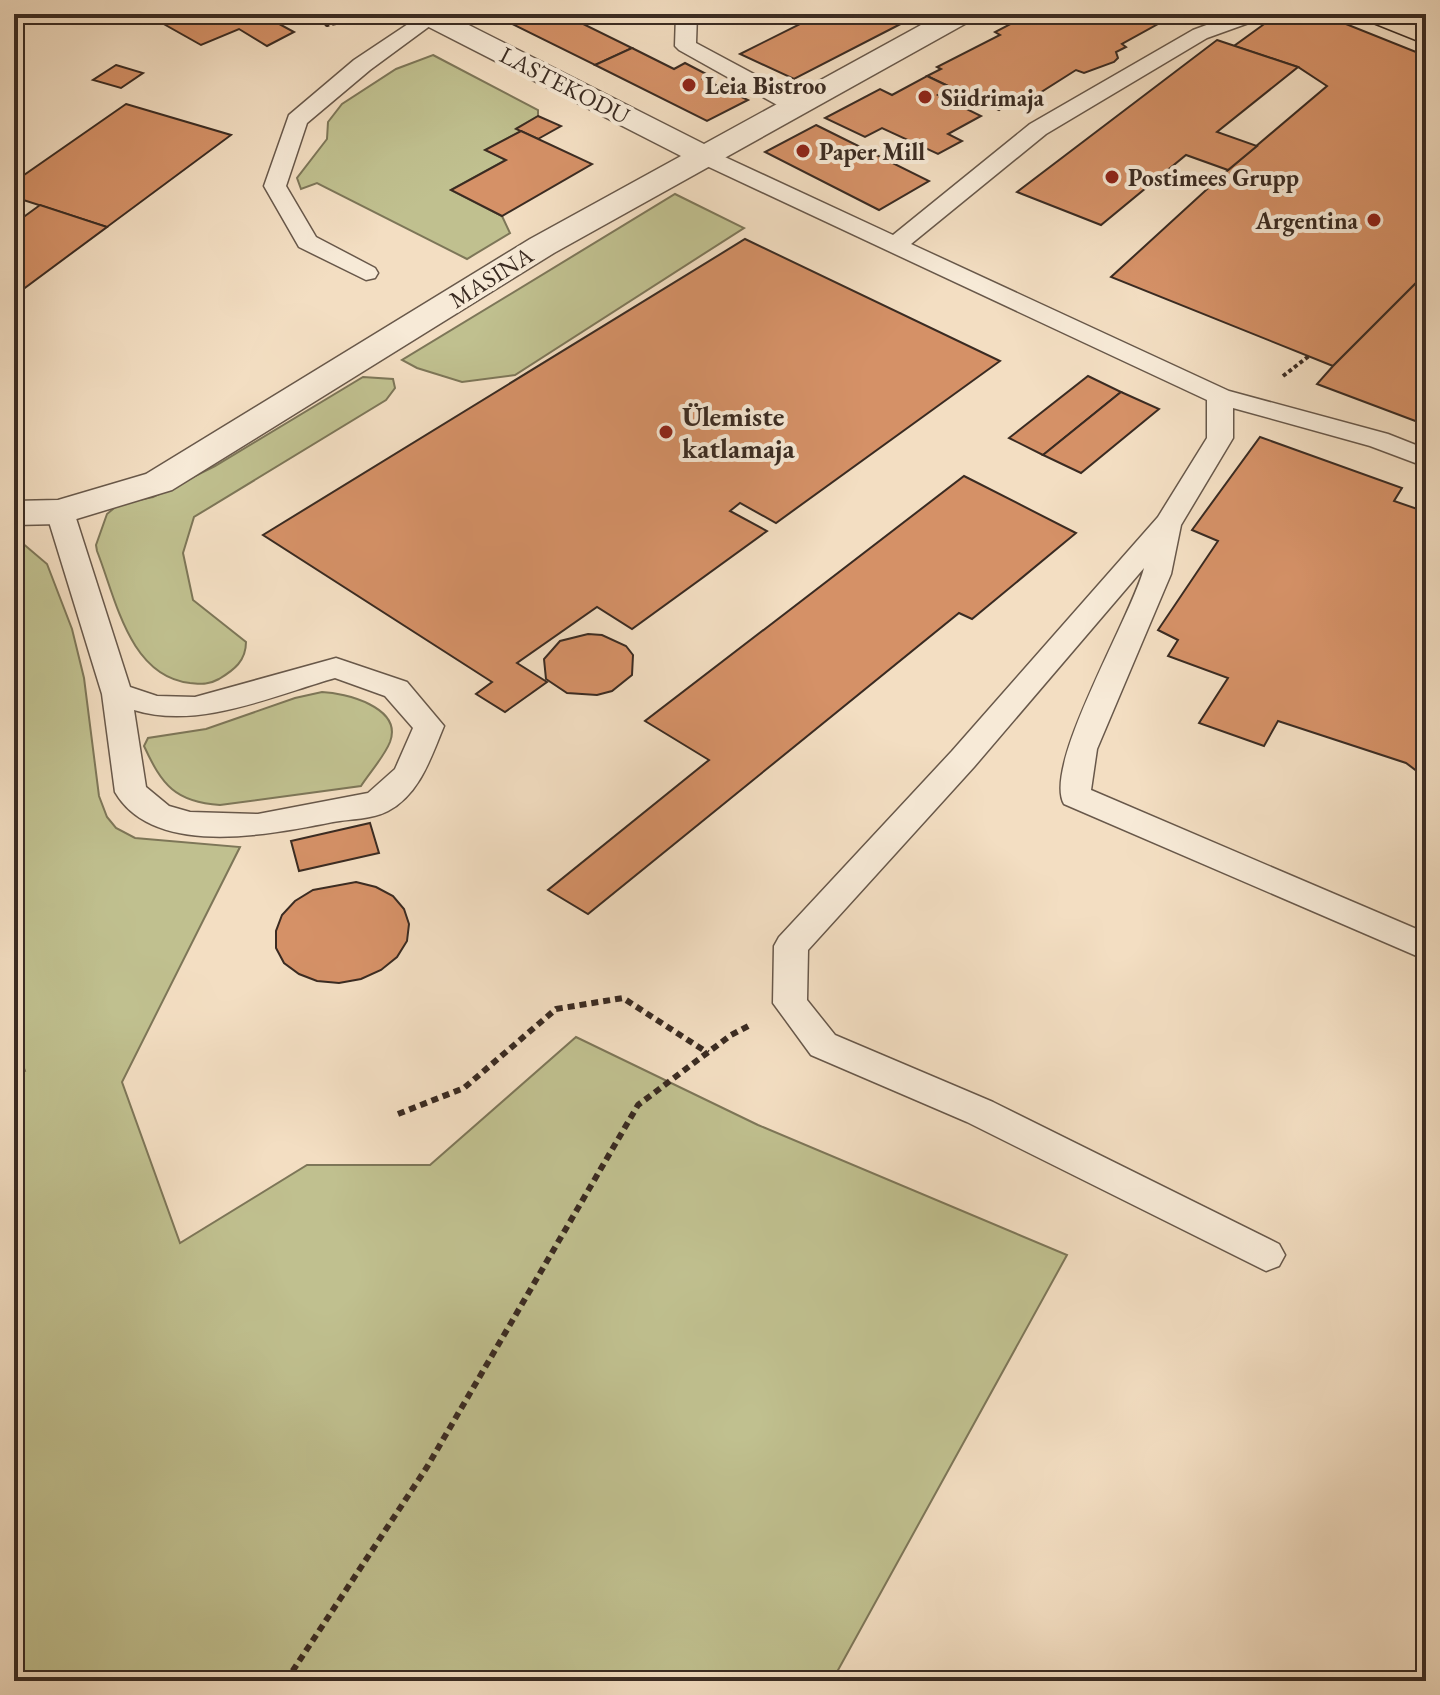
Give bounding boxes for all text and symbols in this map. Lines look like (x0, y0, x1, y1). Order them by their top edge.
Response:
street label: LASTEKODU (495, 39, 635, 131)
place label: Leia Bistroo (705, 70, 826, 101)
marker: Leia Bistroo (680, 76, 698, 94)
place label: Siidrimaja (941, 82, 1045, 114)
marker: Siidrimaja (916, 88, 934, 106)
place label: Paper Mill (819, 136, 925, 167)
marker: Paper Mill (794, 142, 812, 160)
place label: Postimees Grupp (1128, 162, 1299, 193)
marker: Postimees Grupp (1103, 168, 1121, 186)
place label: Argentina (1255, 205, 1358, 237)
marker: Argentina (1365, 211, 1383, 229)
street label: MASINA (443, 239, 539, 315)
place label: Ülemiste katlamaja (682, 398, 796, 466)
marker: Ülemiste katlamaja (657, 423, 675, 441)

